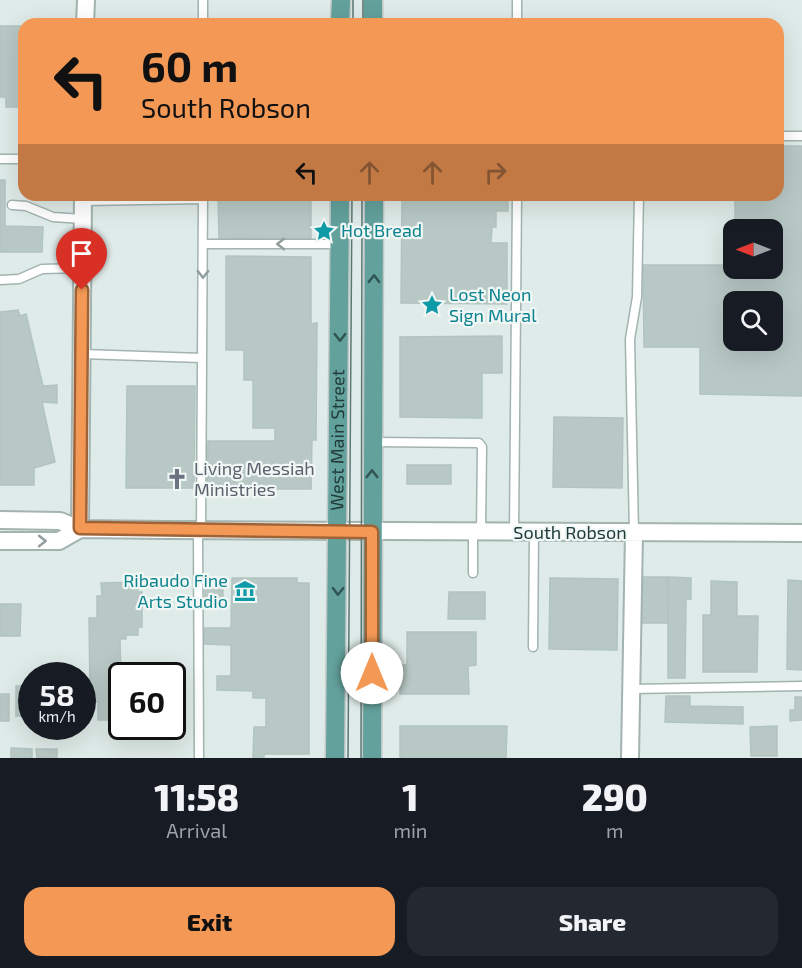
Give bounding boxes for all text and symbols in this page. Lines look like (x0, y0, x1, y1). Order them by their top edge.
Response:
text: 60 m (141, 40, 238, 90)
icon: left (42, 42, 120, 120)
text: South Robson (141, 91, 311, 123)
icon: left (290, 156, 323, 189)
icon: ahead (353, 156, 386, 189)
icon: ahead (416, 156, 449, 189)
icon: right (479, 156, 512, 189)
place icon: Hot Bread (312, 219, 336, 243)
place label: Hot Bread (341, 219, 422, 241)
north arrow (723, 219, 783, 279)
map controls (723, 219, 783, 351)
pin (56, 228, 107, 290)
icon: arrive (65, 237, 98, 270)
one-way arrow (277, 238, 286, 250)
one-way arrow (196, 270, 209, 279)
one-way arrow (367, 275, 380, 284)
place label: Lost Neon Sign Mural (449, 283, 537, 326)
button: search (723, 291, 783, 351)
place icon: Lost Neon Sign Mural (420, 293, 444, 317)
one-way arrow (334, 333, 346, 342)
street label: West Main Street (325, 369, 348, 511)
place label: Living Messiah Ministries (194, 457, 315, 500)
church icon: Living Messiah Ministries (165, 467, 189, 491)
one-way arrow (366, 470, 378, 479)
street label: South Robson (513, 521, 627, 543)
one-way arrow (37, 535, 46, 547)
place label: Ribaudo Fine Arts Studio (123, 569, 228, 612)
museum icon: Ribaudo Fine Arts Studio (233, 579, 257, 603)
one-way arrow (332, 586, 344, 595)
position arrow (340, 641, 404, 705)
speed limit sign: 60 (108, 662, 186, 740)
text: 58 (39, 676, 75, 712)
text: km/h (38, 707, 76, 725)
text: 11:58 (154, 775, 239, 818)
text: 1 (402, 775, 419, 818)
text: 290 (582, 775, 648, 818)
text: Arrival (166, 818, 227, 842)
text: min (393, 818, 428, 842)
text: m (606, 818, 623, 842)
button: Exit (24, 887, 395, 956)
button: Share (407, 887, 778, 956)

